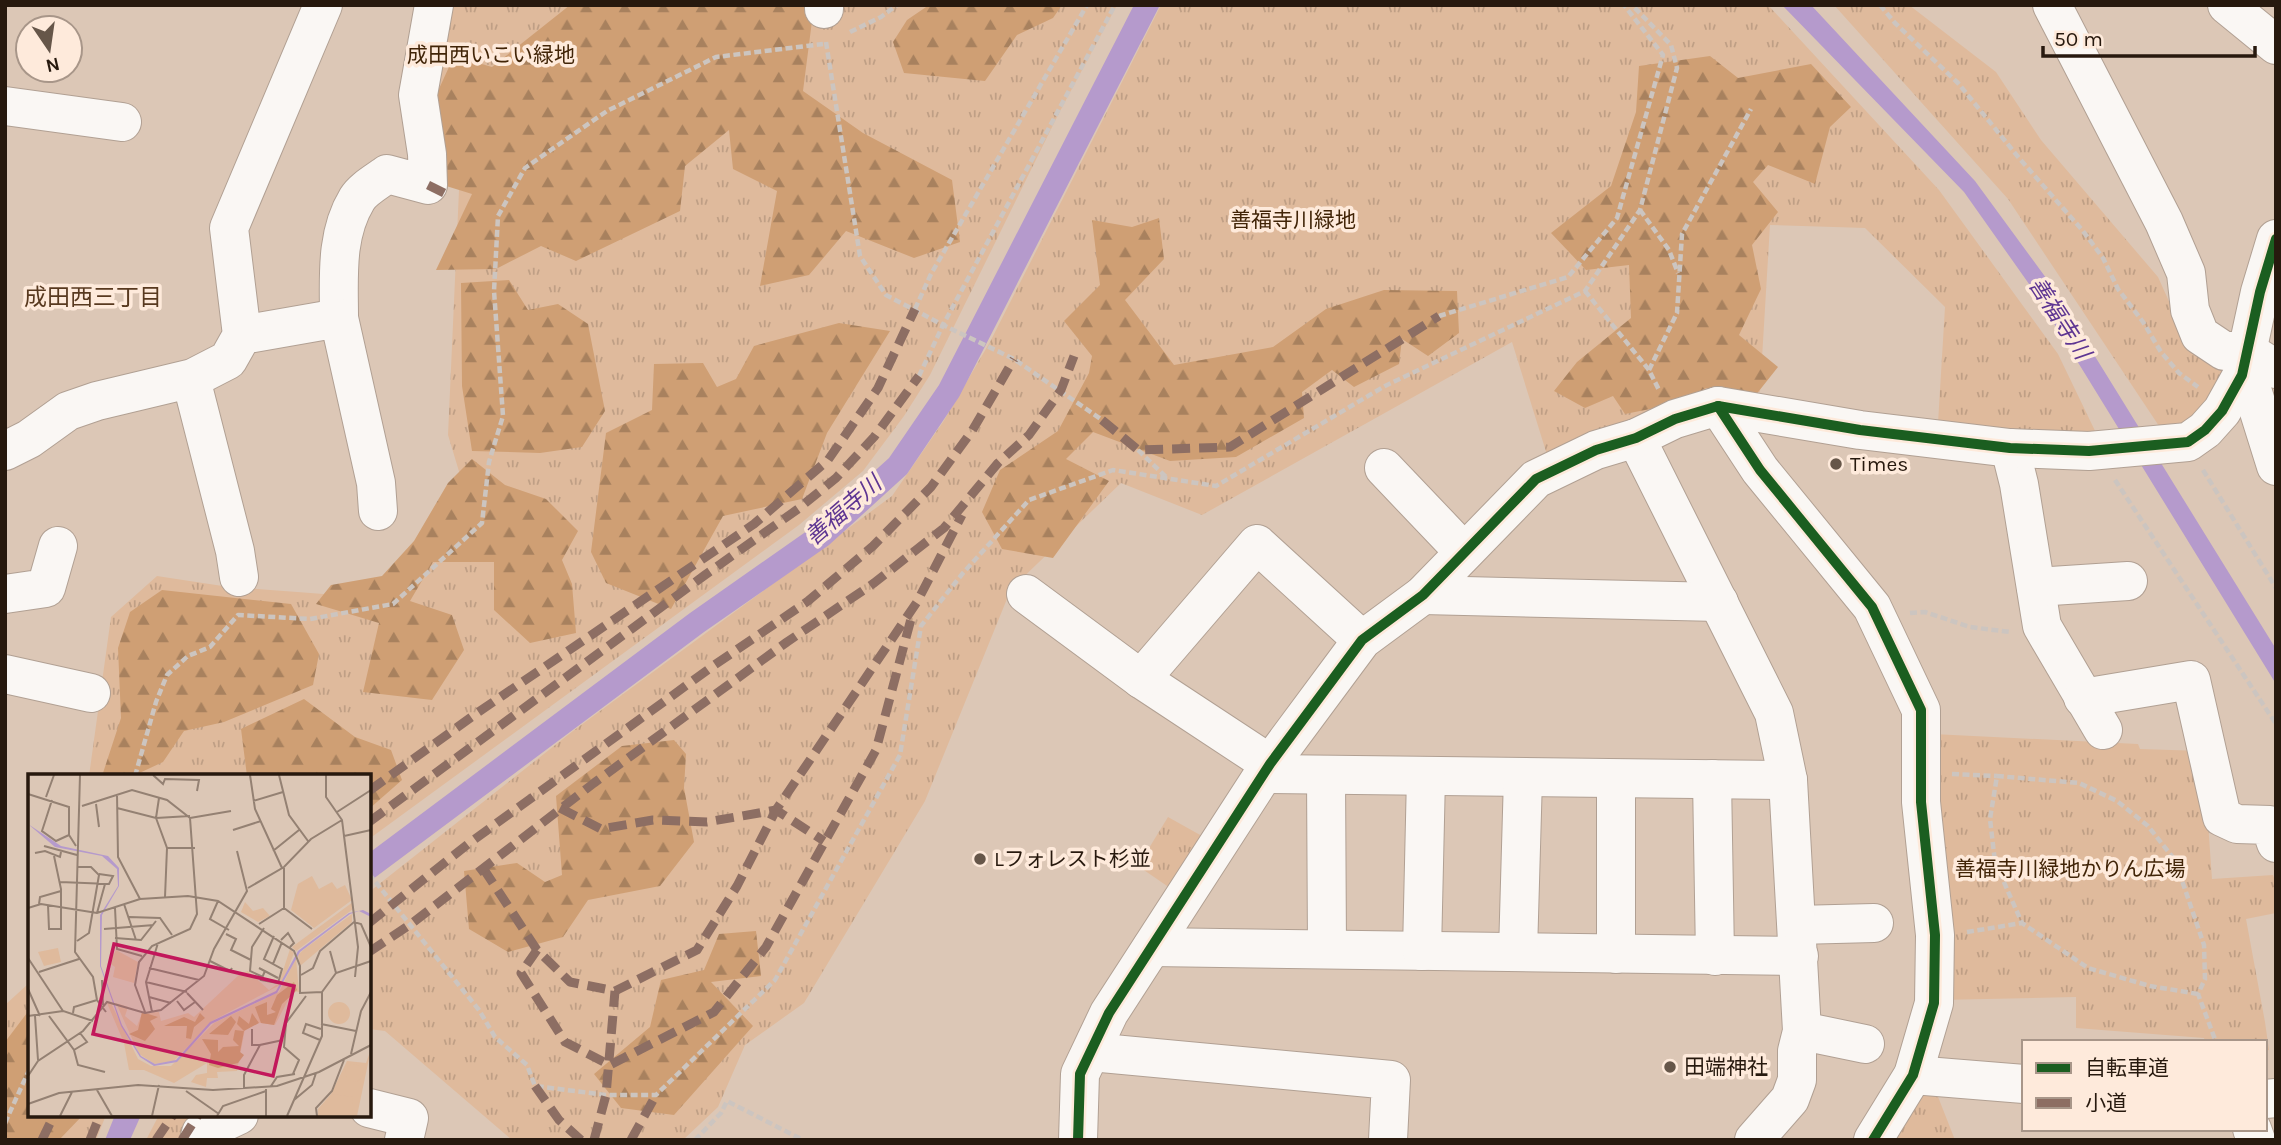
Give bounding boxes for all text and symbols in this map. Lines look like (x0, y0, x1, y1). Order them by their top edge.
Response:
north arrow (14, 14, 84, 84)
scale bar (2043, 14, 2255, 58)
text: 50 m (2054, 27, 2103, 51)
park label: 成田西いこい緑地 (407, 43, 575, 67)
text: N (43, 52, 62, 77)
park label: 善福寺川緑地 (1230, 208, 1356, 232)
water label: 善福寺川 (2023, 272, 2098, 367)
district label: 成田西三丁目 (24, 284, 162, 311)
place label: Times (1850, 452, 1908, 476)
marker: Times (1828, 456, 1844, 472)
water label: 善福寺川 (800, 468, 889, 551)
inset map (28, 774, 371, 1117)
place label: Lフォレスト杉並 (994, 847, 1151, 871)
marker: Lフォレスト杉並 (972, 851, 988, 867)
park label: 善福寺川緑地かりん広場 (1955, 857, 2186, 881)
legend (2022, 1040, 2267, 1131)
place label: 田端神社 (1684, 1055, 1768, 1079)
text: 自転車道 (2085, 1056, 2169, 1080)
marker: 田端神社 (1662, 1059, 1678, 1075)
text: 小道 (2085, 1091, 2127, 1115)

